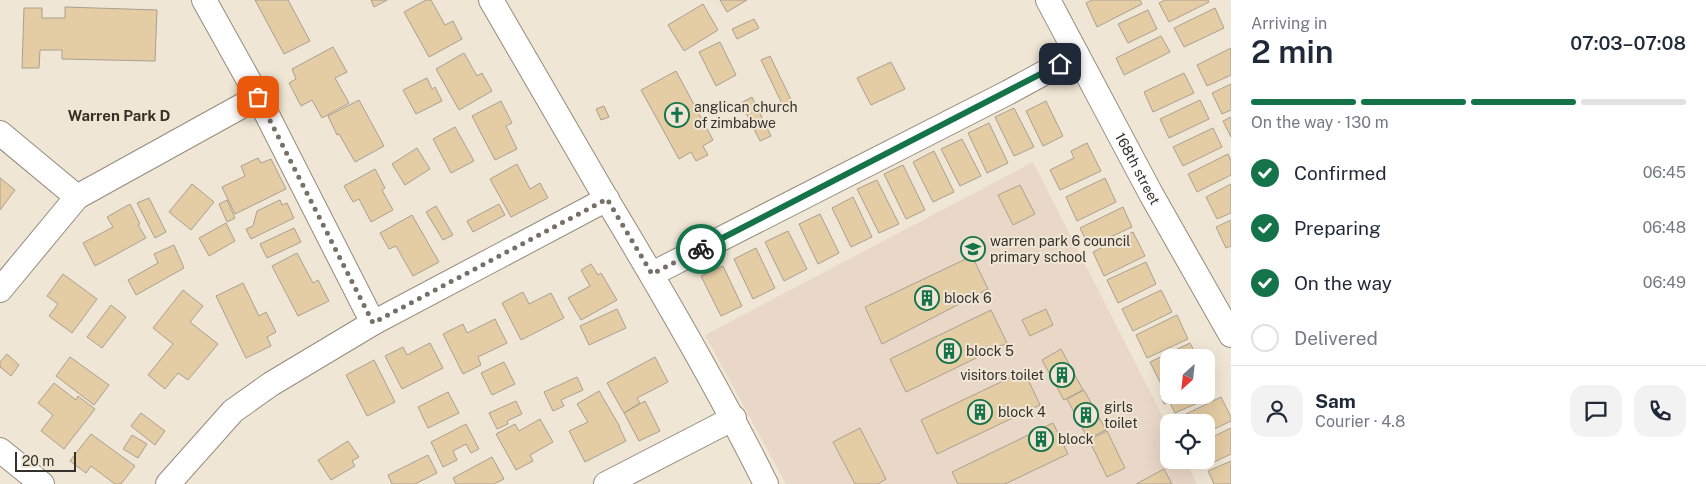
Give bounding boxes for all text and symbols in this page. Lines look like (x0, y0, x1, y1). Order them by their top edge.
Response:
text: Arriving in (1251, 14, 1327, 33)
text: 07:03–07:08 (1570, 32, 1686, 54)
text: 2 min (1251, 33, 1334, 70)
pin (1039, 43, 1081, 85)
icon: home (1046, 50, 1074, 78)
pin (237, 76, 279, 118)
icon: bag (244, 83, 272, 111)
place label: anglican church of zimbabwe (694, 99, 797, 131)
church icon: anglican church of zimbabwe (664, 102, 690, 128)
district label: Warren Park D (68, 107, 171, 124)
text: On the way · 130 m (1251, 113, 1389, 132)
street label: 168th street (1112, 130, 1163, 207)
icon: check (1251, 159, 1279, 187)
text: Confirmed (1294, 162, 1387, 184)
text: 06:45 (1643, 163, 1686, 182)
icon: check (1251, 214, 1279, 242)
text: Preparing (1294, 217, 1381, 239)
text: 06:48 (1642, 218, 1686, 237)
courier (676, 224, 726, 274)
place label: warren park 6 council primary school (990, 233, 1130, 265)
icon: bike (687, 235, 715, 263)
school or university icon: warren park 6 council primary school (960, 236, 986, 262)
icon: check (1251, 269, 1279, 297)
text: On the way (1294, 272, 1392, 294)
text: 06:49 (1643, 273, 1686, 292)
building icon: block 6 (914, 285, 940, 311)
place label: block 6 (944, 290, 992, 306)
text: Delivered (1294, 327, 1378, 349)
building icon: block 5 (936, 338, 962, 364)
place label: block 5 (966, 343, 1014, 359)
north arrow (1160, 349, 1215, 404)
map controls (1160, 349, 1215, 469)
building icon: visitors toilet (1049, 362, 1075, 388)
place label: visitors toilet (960, 367, 1044, 383)
button: person (1251, 385, 1303, 437)
button: chat (1570, 385, 1622, 437)
button: phone (1634, 385, 1686, 437)
text: Sam (1315, 390, 1356, 412)
building icon: block 4 (967, 399, 993, 425)
place label: girls toilet (1104, 399, 1138, 431)
building icon: girls toilet (1073, 402, 1099, 428)
place label: block 4 (998, 404, 1046, 420)
text: Courier · 4.8 (1315, 412, 1405, 431)
button: locate (1160, 414, 1215, 469)
building icon: block (1028, 426, 1054, 452)
place label: block (1058, 431, 1094, 447)
scale bar (15, 449, 76, 472)
text: 20 m (22, 453, 54, 469)

